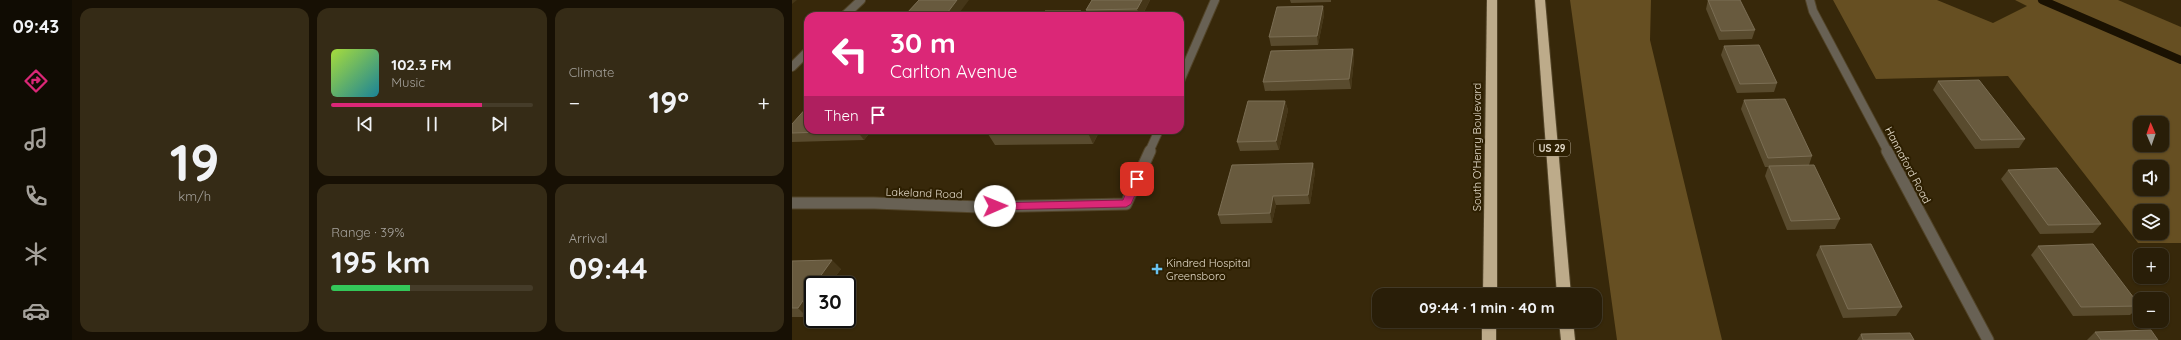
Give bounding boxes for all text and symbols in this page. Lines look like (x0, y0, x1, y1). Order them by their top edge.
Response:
text: 09:43 (13, 15, 59, 38)
text: 30 m (890, 25, 956, 60)
icon: left (824, 28, 876, 80)
text: 102.3 FM (391, 55, 452, 74)
text: Carlton Avenue (890, 60, 1017, 83)
text: Climate (569, 64, 614, 80)
icon: directions (22, 67, 50, 95)
text: Music (391, 74, 425, 90)
text: 19° (649, 83, 689, 121)
street label: South O'Henry Boulevard (1470, 83, 1484, 211)
text: − (569, 89, 580, 117)
text: + (758, 89, 770, 117)
icon: arrive (867, 104, 889, 126)
text: Then (824, 106, 859, 125)
icon: previous (354, 113, 376, 135)
icon: pause (421, 113, 443, 135)
icon: next (488, 113, 510, 135)
north arrow (2133, 116, 2169, 152)
map controls (2133, 116, 2169, 328)
street label: Hannaford Road (1882, 124, 1934, 206)
icon: music (22, 125, 50, 153)
text: 19 (170, 129, 220, 194)
road number: US 29 (1534, 140, 1570, 156)
button: sound (2133, 160, 2169, 196)
pin (1120, 162, 1154, 196)
icon: arrive (1126, 168, 1148, 190)
icon: phone (22, 182, 50, 210)
street label: Lakeland Road (885, 185, 963, 201)
position arrow (974, 185, 1016, 227)
text: km/h (178, 188, 211, 204)
button: layers (2133, 204, 2169, 240)
text: Range · 39% (331, 224, 404, 240)
text: Arrival (569, 230, 608, 246)
icon: climate (22, 240, 50, 268)
text: 195 km (331, 243, 430, 281)
button: + (2133, 248, 2169, 284)
text: 09:44 (569, 249, 648, 287)
place label: Kindred Hospital Greensboro (1166, 256, 1250, 283)
marker: Kindred Hospital Greensboro (1151, 263, 1163, 275)
speed limit sign: 30 (804, 276, 856, 328)
button: − (2133, 292, 2169, 328)
icon: car (22, 297, 50, 325)
text: 09:44 · 1 min · 40 m (1419, 298, 1555, 317)

